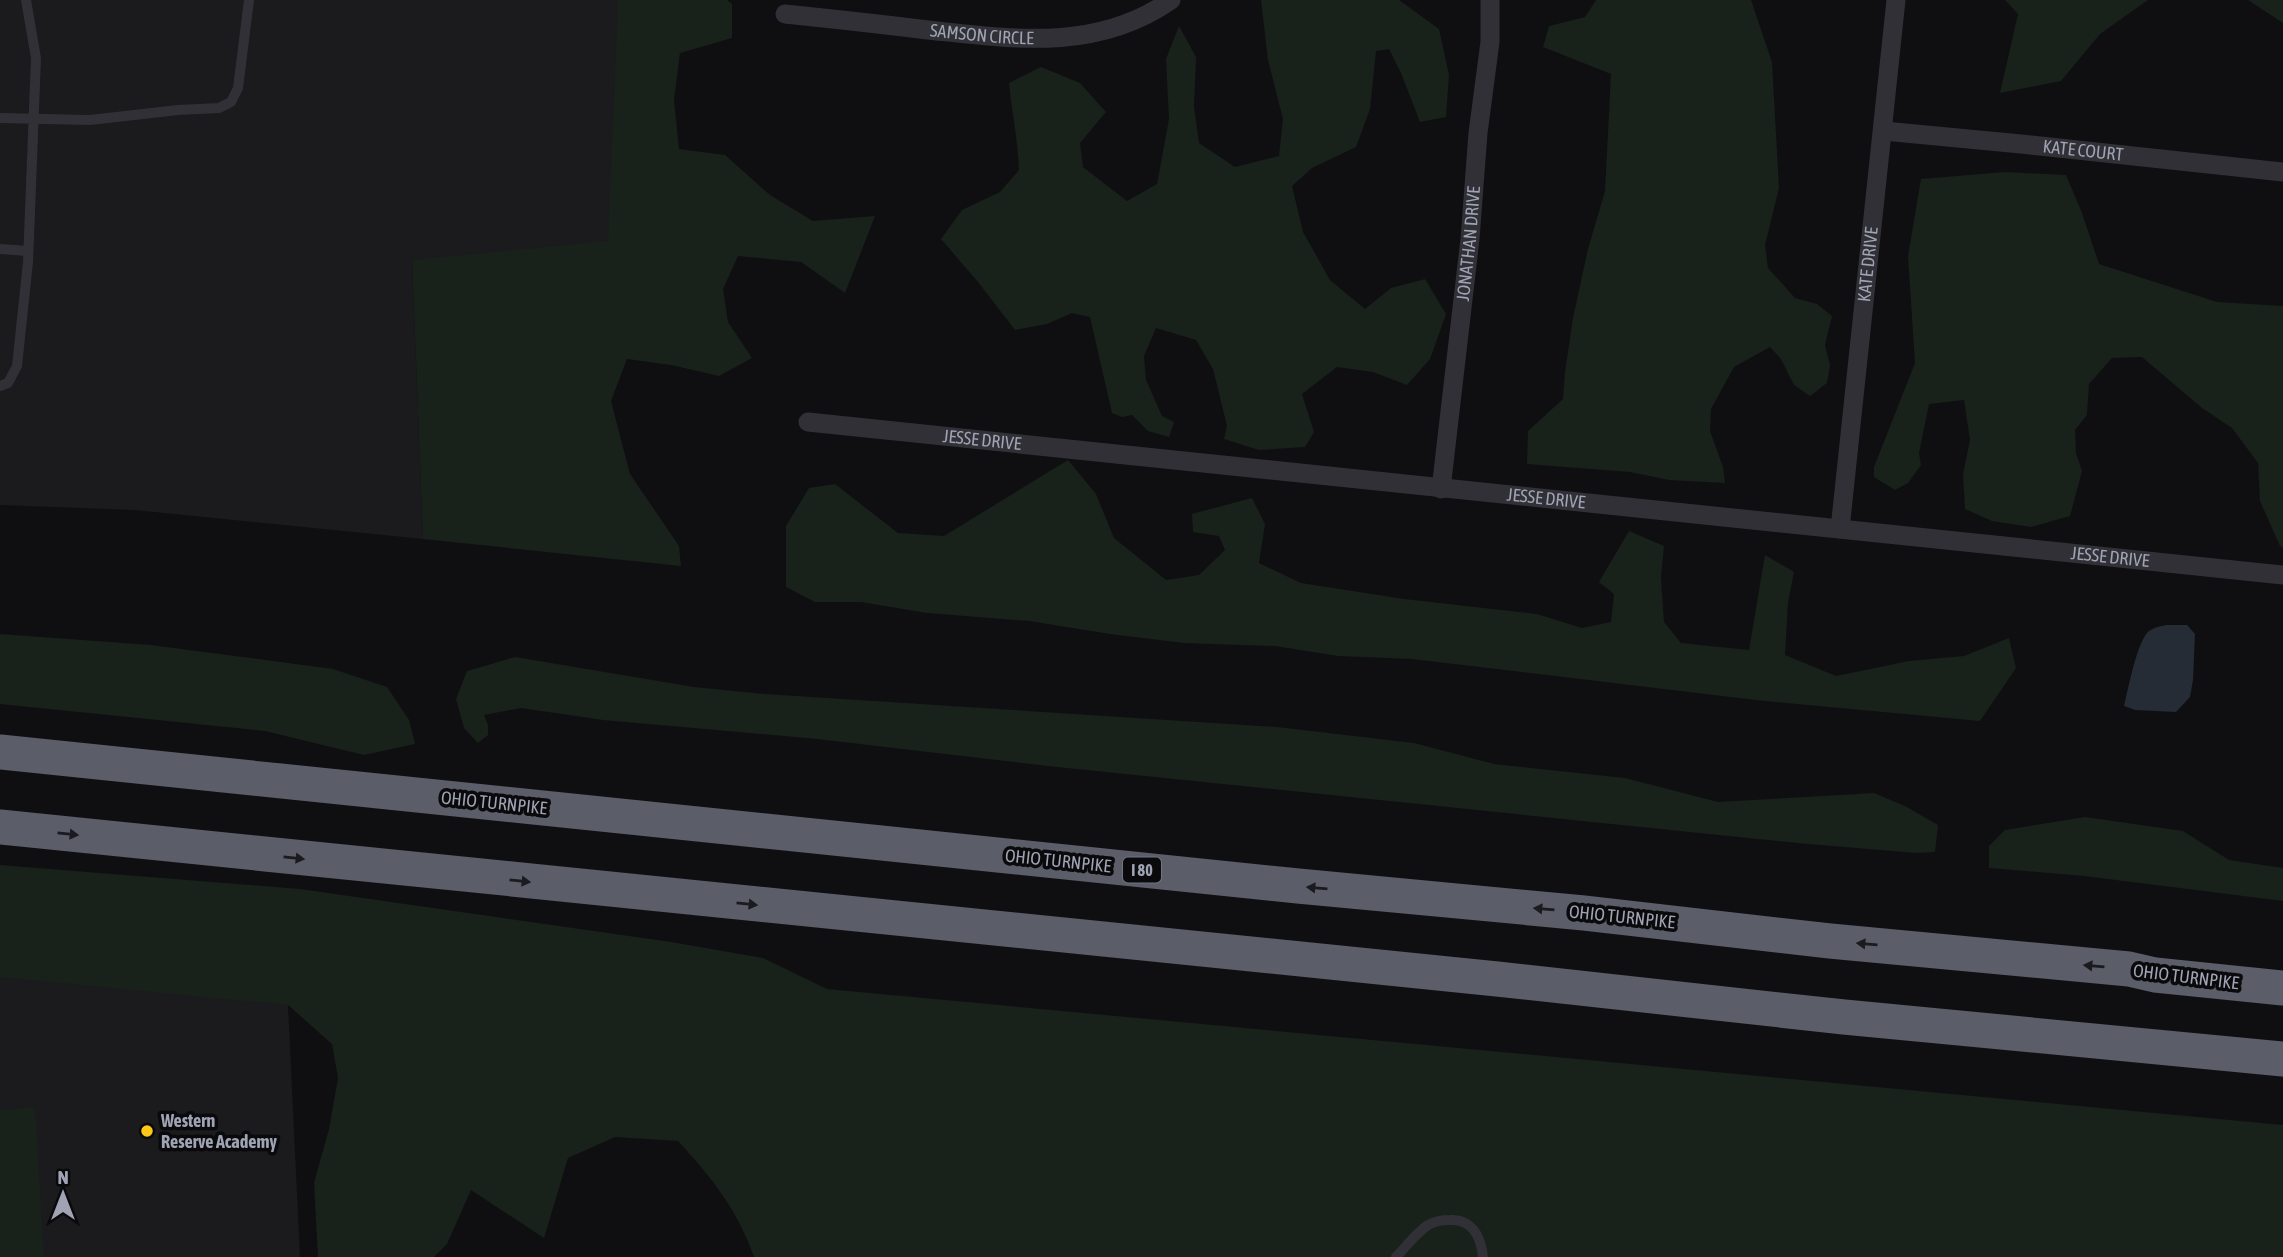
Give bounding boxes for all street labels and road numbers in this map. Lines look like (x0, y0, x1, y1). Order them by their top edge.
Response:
street label: SAMSON CIRCLE (929, 19, 1034, 48)
street label: KATE COURT (2042, 135, 2124, 165)
street label: JONATHAN DRIVE (1452, 185, 1484, 302)
street label: KATE DRIVE (1853, 226, 1882, 303)
street label: JESSE DRIVE (942, 425, 1023, 454)
street label: JESSE DRIVE (1506, 484, 1587, 513)
street label: JESSE DRIVE (2070, 542, 2151, 571)
street label: OHIO TURNPIKE (440, 786, 548, 819)
street label: OHIO TURNPIKE (1004, 844, 1112, 877)
road number: I 80 (1123, 858, 1161, 883)
street label: OHIO TURNPIKE (1568, 900, 1676, 933)
street label: OHIO TURNPIKE (2132, 960, 2241, 993)

